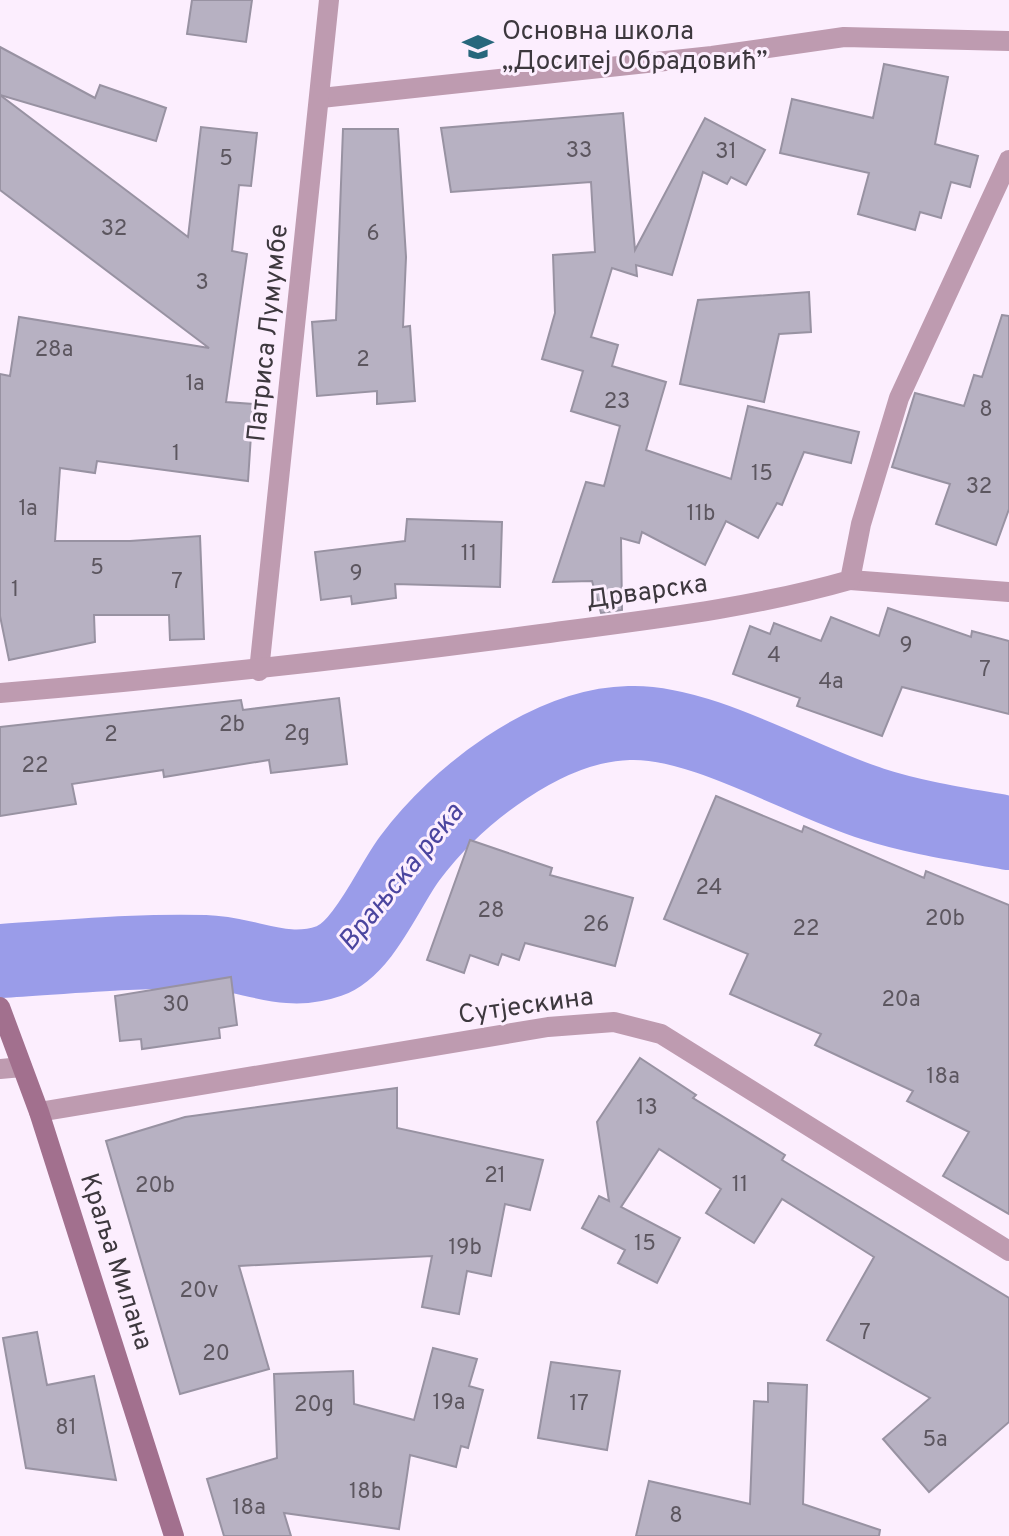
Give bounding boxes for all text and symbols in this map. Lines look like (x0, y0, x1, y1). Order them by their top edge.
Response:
place label: Основна школа „Доситеј Обрадовић” (502, 16, 768, 79)
school or university icon: Основна школа „Доситеј Обрадовић” (461, 30, 495, 64)
house number: 33 (566, 138, 592, 165)
house number: 31 (715, 139, 737, 166)
house number: 5 (219, 146, 233, 173)
house number: 32 (101, 216, 127, 243)
house number: 6 (366, 221, 380, 248)
street label: Патриса Лумумбе (241, 223, 297, 443)
house number: 3 (195, 270, 209, 297)
house number: 28a (35, 337, 73, 364)
house number: 2 (356, 347, 370, 374)
house number: 1a (185, 371, 205, 398)
house number: 23 (604, 389, 630, 416)
house number: 8 (979, 397, 993, 424)
house number: 1 (172, 441, 180, 468)
house number: 15 (751, 461, 773, 488)
house number: 32 (966, 474, 992, 501)
house number: 1a (18, 496, 38, 523)
house number: 11b (687, 501, 715, 528)
house number: 11 (461, 541, 477, 568)
house number: 5 (90, 555, 104, 582)
house number: 9 (349, 561, 363, 588)
street label: Дрварска (584, 568, 710, 618)
house number: 7 (171, 569, 183, 596)
house number: 1 (11, 577, 19, 604)
house number: 9 (899, 633, 913, 660)
house number: 4 (767, 643, 781, 670)
house number: 7 (979, 657, 991, 684)
house number: 4a (818, 669, 844, 696)
house number: 2b (219, 712, 245, 739)
house number: 2g (284, 721, 310, 748)
house number: 2 (104, 722, 118, 749)
house number: 22 (22, 753, 48, 780)
water label: Врањска река (331, 796, 473, 959)
house number: 24 (696, 875, 722, 902)
house number: 28 (478, 898, 504, 925)
house number: 20b (925, 906, 965, 933)
house number: 26 (583, 912, 609, 939)
house number: 22 (793, 916, 819, 943)
street label: Сутјескина (456, 981, 596, 1033)
house number: 20a (881, 987, 921, 1014)
house number: 30 (162, 992, 190, 1019)
house number: 18a (926, 1064, 960, 1091)
house number: 13 (636, 1095, 658, 1122)
house number: 21 (484, 1163, 506, 1190)
street label: Краља Милана (71, 1169, 159, 1355)
house number: 11 (732, 1172, 748, 1199)
house number: 20b (135, 1173, 175, 1200)
house number: 15 (634, 1231, 656, 1258)
house number: 19b (448, 1235, 482, 1262)
house number: 20v (180, 1278, 218, 1305)
house number: 7 (859, 1320, 871, 1347)
house number: 20 (202, 1341, 230, 1368)
house number: 19a (433, 1390, 465, 1417)
house number: 17 (569, 1391, 589, 1418)
house number: 20g (294, 1392, 334, 1419)
house number: 81 (55, 1415, 77, 1442)
house number: 5a (922, 1427, 948, 1454)
house number: 18b (349, 1479, 383, 1506)
house number: 18a (232, 1495, 266, 1522)
house number: 8 (669, 1503, 683, 1530)

